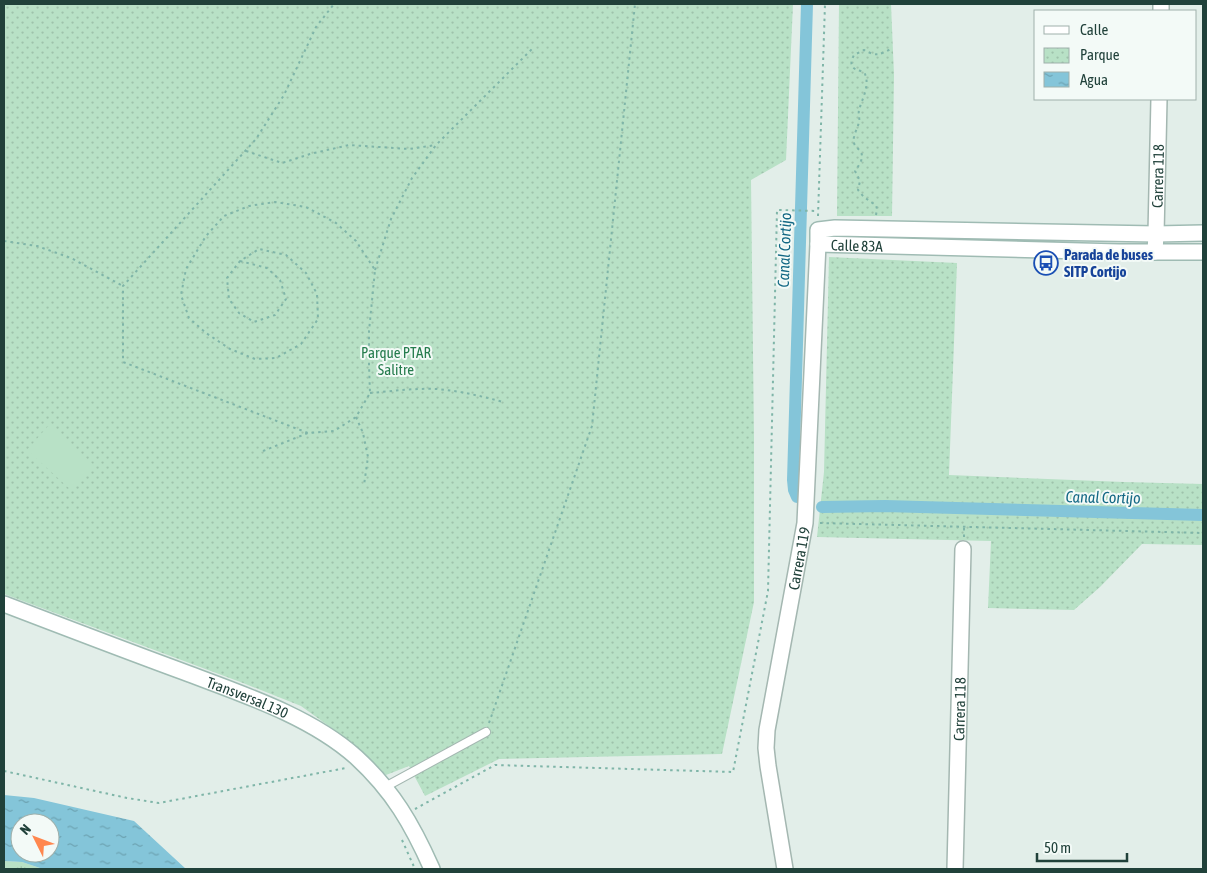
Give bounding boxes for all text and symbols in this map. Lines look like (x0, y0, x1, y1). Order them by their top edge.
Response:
legend (1034, 10, 1197, 100)
text: Calle (1080, 21, 1109, 38)
text: Parque (1080, 46, 1120, 63)
text: Agua (1080, 71, 1108, 88)
street label: Carrera 118 (1148, 144, 1166, 208)
water label: Canal Cortijo (774, 212, 795, 288)
street label: Calle 83A (831, 236, 884, 254)
place label: Parada de buses SITP Cortijo (1064, 246, 1154, 280)
bus stop icon: Parada de buses SITP Cortijo (1033, 250, 1059, 276)
park label: Parque PTAR Salitre (361, 344, 431, 378)
water label: Canal Cortijo (1065, 487, 1141, 508)
street label: Carrera 119 (784, 525, 813, 591)
street label: Transversal 130 (205, 673, 291, 721)
street label: Carrera 118 (950, 677, 968, 741)
north arrow (10, 813, 60, 863)
text: N (17, 821, 34, 838)
scale bar (1037, 830, 1127, 862)
text: 50 m (1044, 839, 1071, 856)

